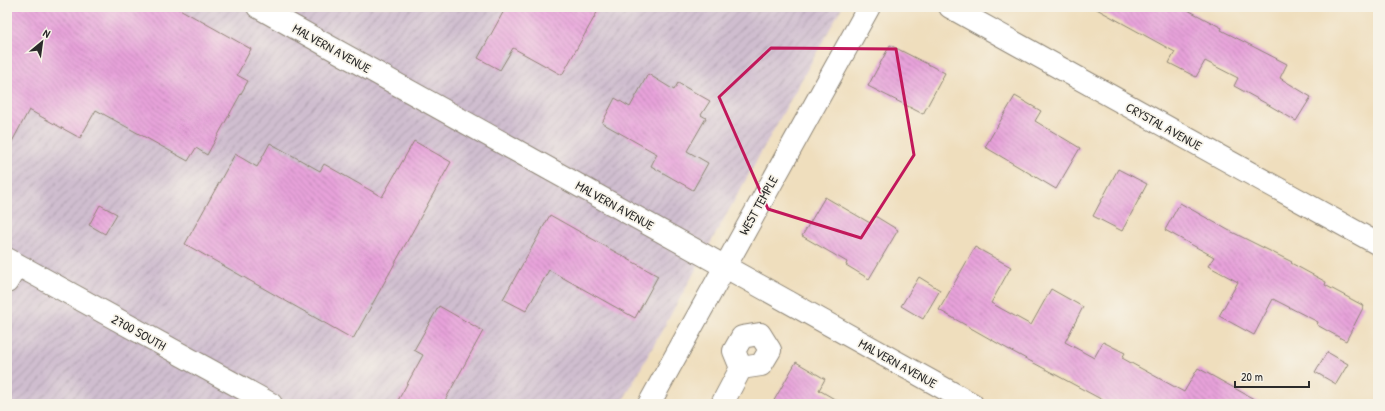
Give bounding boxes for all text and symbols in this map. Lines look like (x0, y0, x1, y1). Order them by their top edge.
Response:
street label: MALVERN AVENUE (290, 19, 375, 77)
north arrow (22, 22, 62, 62)
text: N (41, 26, 53, 41)
street label: CRYSTAL AVENUE (1123, 98, 1205, 154)
street label: WEST TEMPLE (734, 172, 782, 238)
street label: MALVERN AVENUE (573, 176, 658, 234)
street label: 2700 SOUTH (109, 310, 169, 354)
street label: MALVERN AVENUE (856, 334, 941, 392)
scale bar (1235, 363, 1309, 389)
text: 20 m (1241, 368, 1263, 385)

